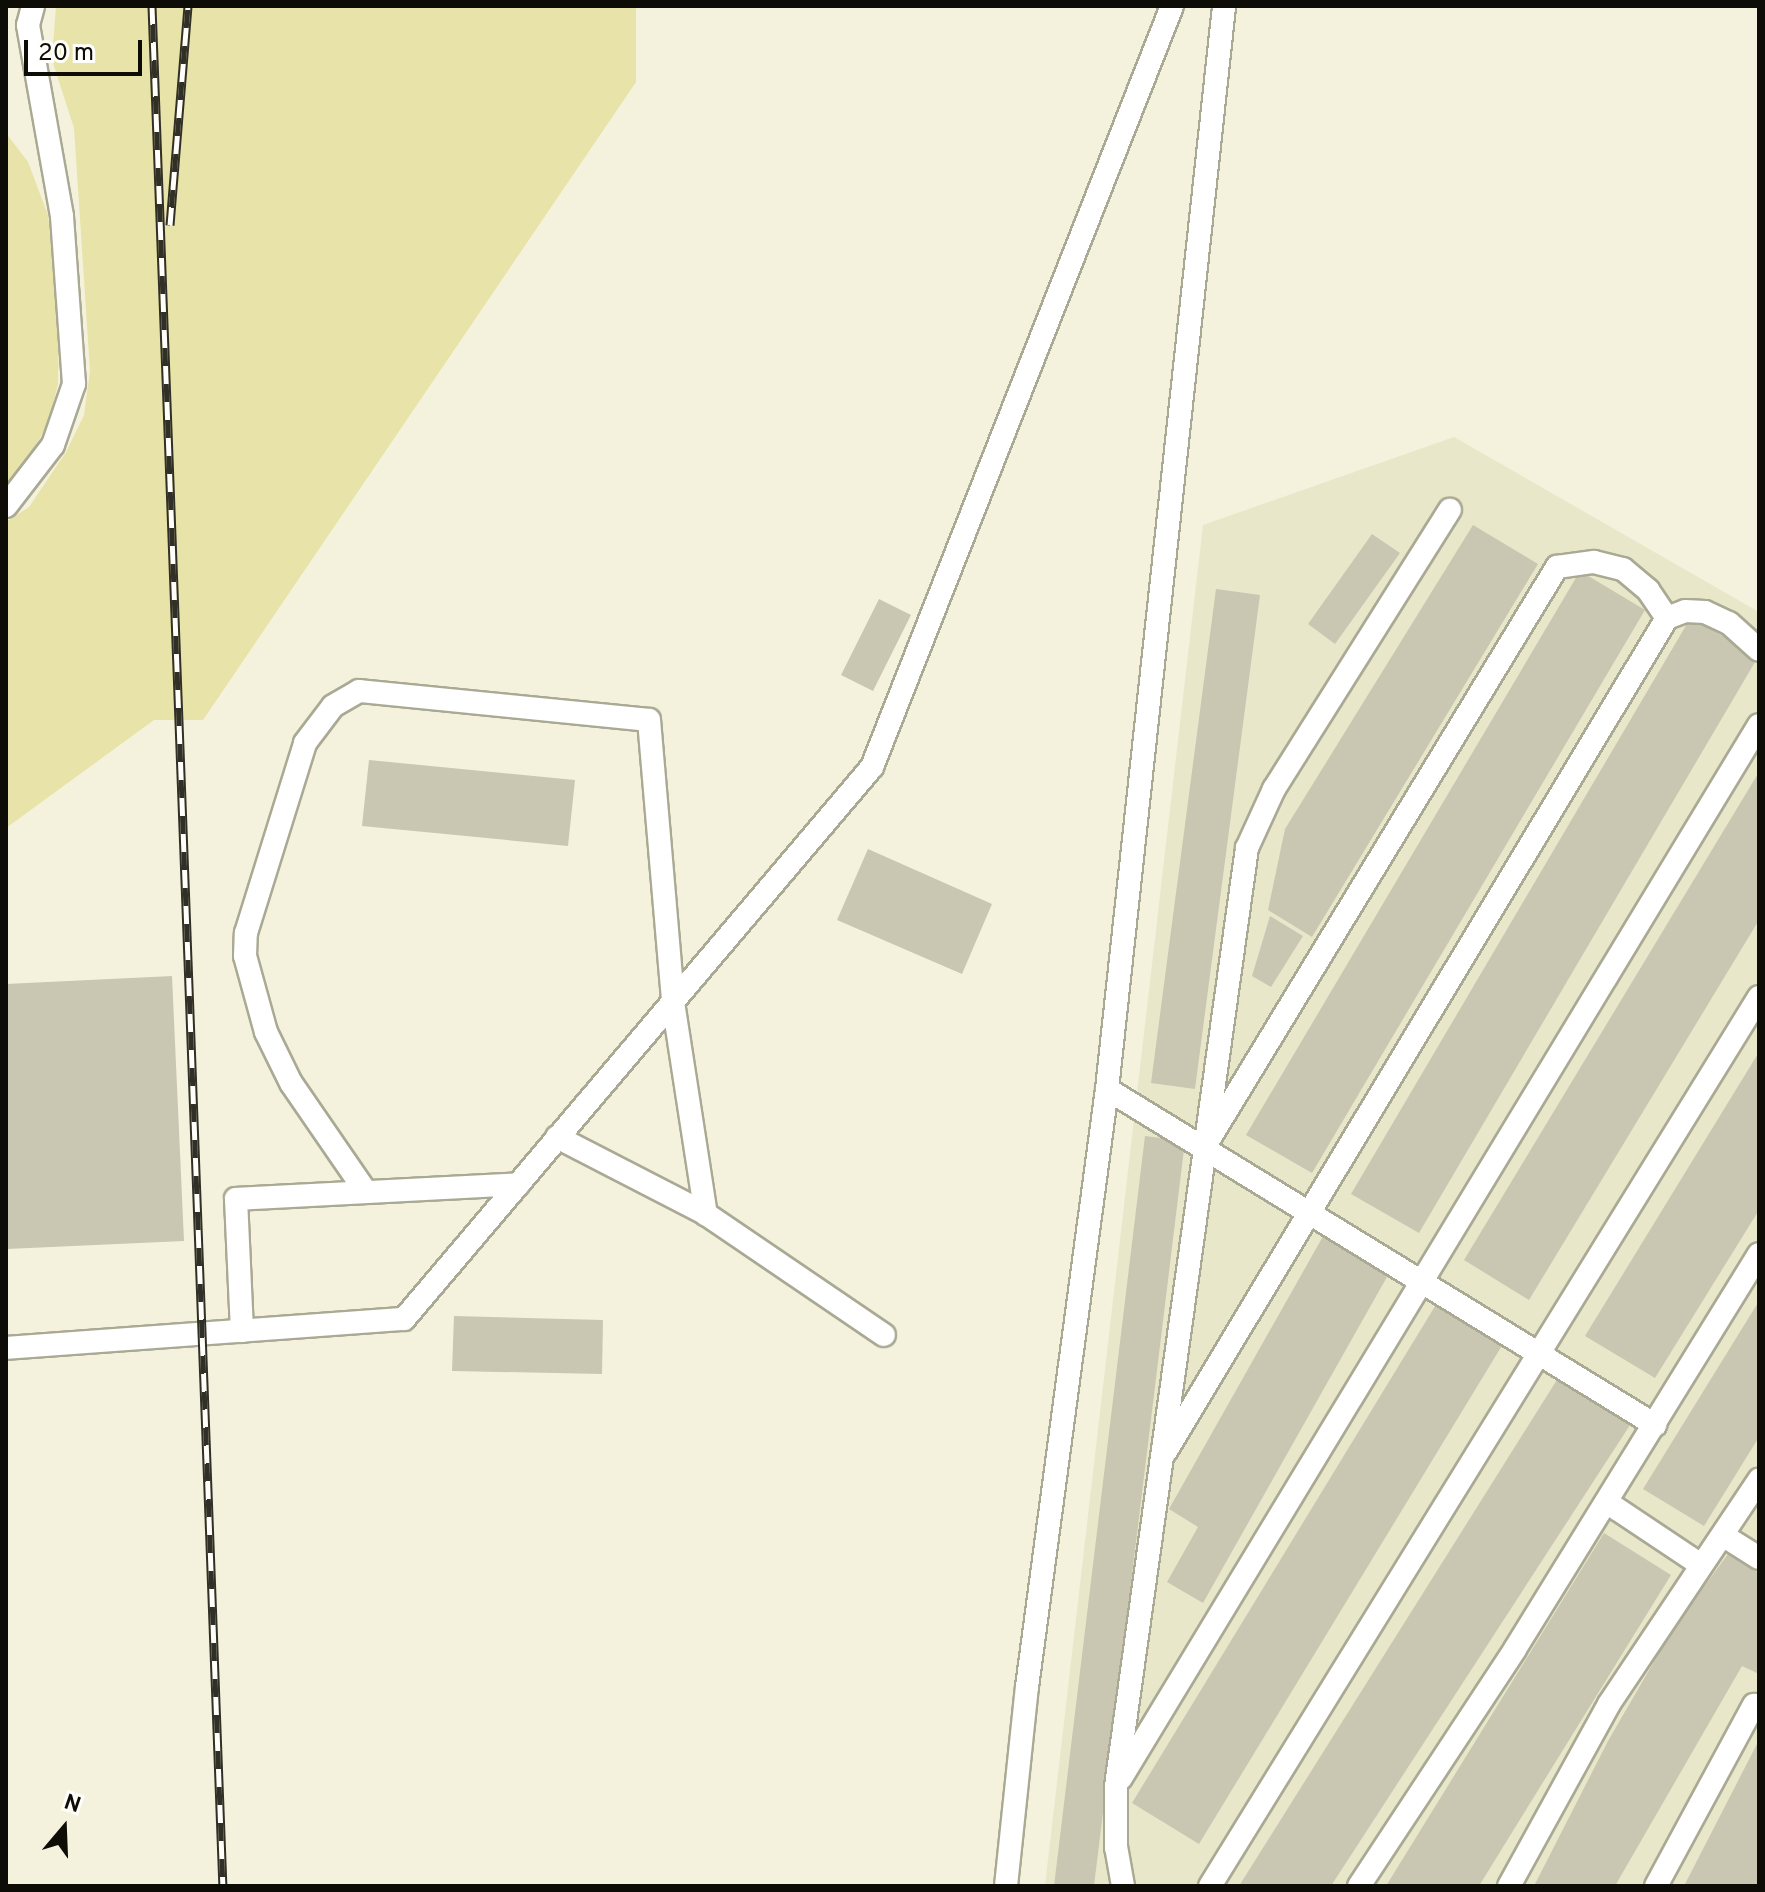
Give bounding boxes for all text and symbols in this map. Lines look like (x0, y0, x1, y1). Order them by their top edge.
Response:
scale bar (28, 24, 146, 74)
text: 20 m (38, 39, 94, 69)
north arrow (24, 1788, 104, 1868)
text: N (60, 1789, 84, 1820)

